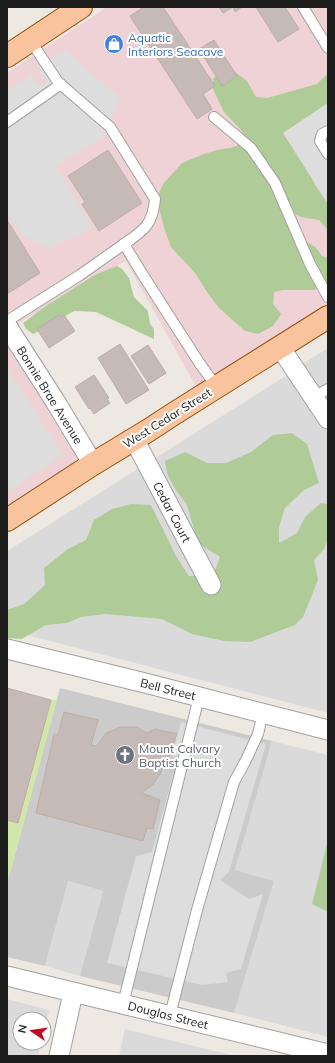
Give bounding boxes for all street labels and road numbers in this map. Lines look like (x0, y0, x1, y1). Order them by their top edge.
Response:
street label: Bonnie Brae Avenue (14, 343, 86, 447)
street label: West Cedar Street (120, 385, 214, 451)
street label: Cedar Court (150, 479, 194, 545)
street label: Bell Street (139, 675, 197, 703)
street label: Douglas Street (126, 998, 210, 1032)

